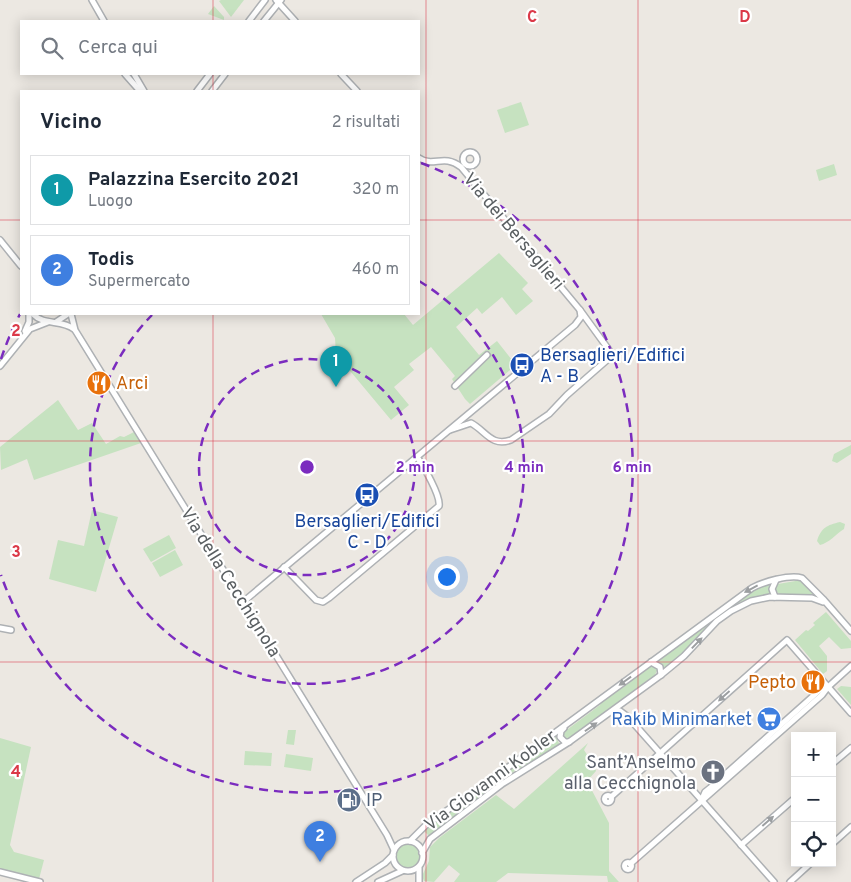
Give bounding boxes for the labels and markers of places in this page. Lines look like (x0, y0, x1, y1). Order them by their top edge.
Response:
place label: Bersaglieri/Edifici A - B (540, 345, 685, 389)
pin: 1 (320, 346, 352, 387)
bus stop icon: Bersaglieri/Edifici A - B (509, 352, 535, 378)
restaurant icon: Arci (86, 370, 112, 396)
place label: Arci (116, 373, 148, 396)
centre of rings (298, 458, 316, 476)
bus stop icon: Bersaglieri/Edifici C - D (354, 482, 380, 508)
place label: Bersaglieri/Edifici C - D (294, 511, 440, 555)
restaurant icon: Pepto (800, 669, 826, 695)
place label: Pepto (748, 672, 796, 695)
supermarket icon: Rakib Minimarket (756, 706, 782, 732)
place label: Rakib Minimarket (611, 709, 752, 732)
place label: Sant’Anselmo alla Cecchignola (564, 752, 696, 796)
church icon: Sant’Anselmo alla Cecchignola (700, 759, 726, 785)
fuel station icon: IP (336, 787, 362, 813)
place label: IP (366, 790, 382, 813)
pin: 2 (304, 821, 336, 862)

